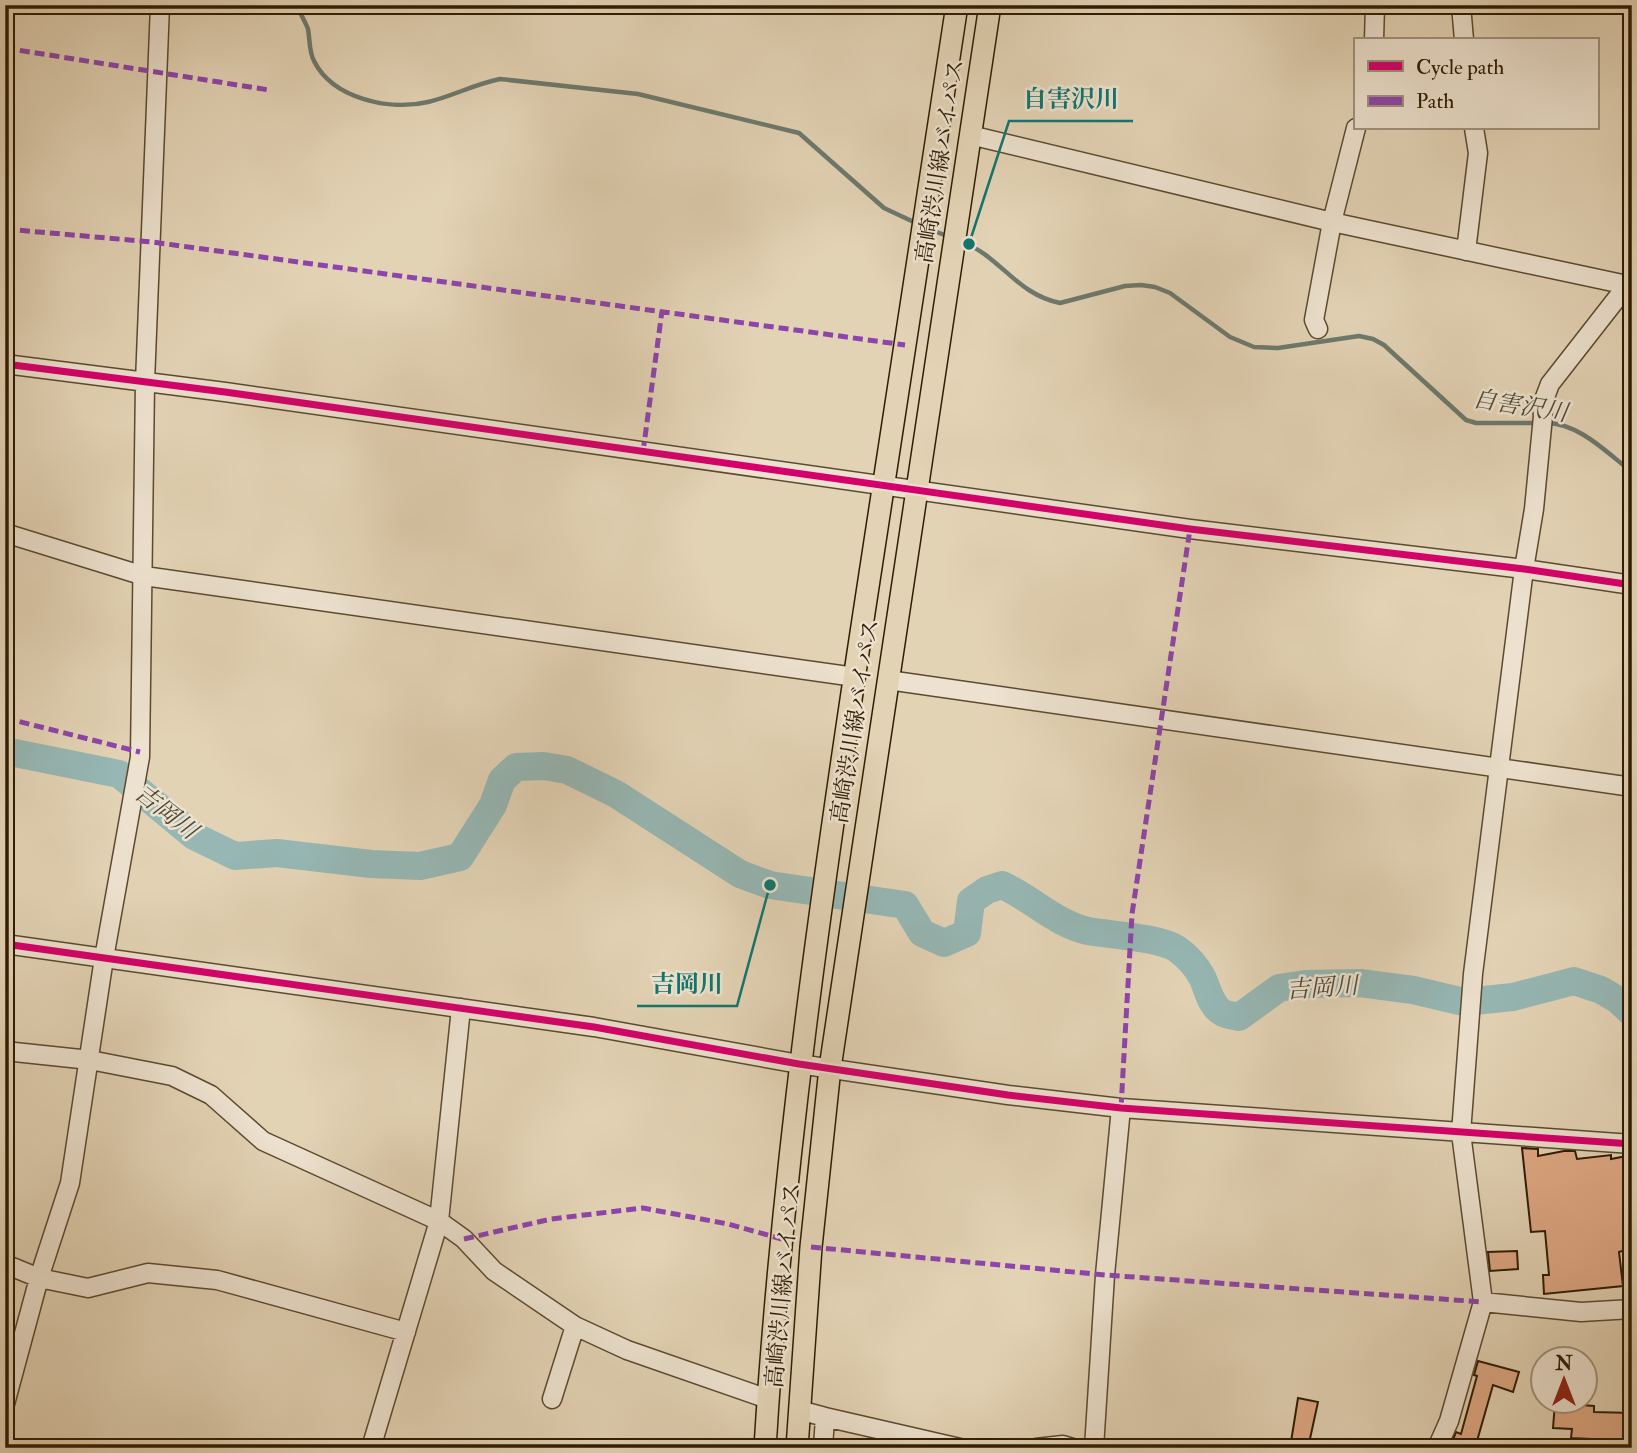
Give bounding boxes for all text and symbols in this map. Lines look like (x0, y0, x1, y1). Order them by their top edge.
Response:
legend (1354, 38, 1598, 130)
text: Cycle path (1416, 54, 1504, 81)
street label: 高崎渋川線バイパス (910, 57, 970, 265)
callout: 自害沢川 (1009, 76, 1133, 121)
text: 自害沢川 (1023, 84, 1119, 115)
text: Path (1416, 88, 1454, 115)
water label: 自害沢川 (1470, 383, 1573, 429)
street label: 高崎渋川線バイパス (825, 617, 885, 825)
water label: 吉岡川 (128, 778, 206, 848)
callout: 吉岡川 (637, 961, 737, 1006)
text: 吉岡川 (651, 969, 723, 1000)
water label: 吉岡川 (1285, 970, 1362, 1006)
street label: 高崎渋川線バイパス (760, 1181, 806, 1389)
north arrow (1528, 1344, 1598, 1414)
text: N (1554, 1352, 1573, 1376)

